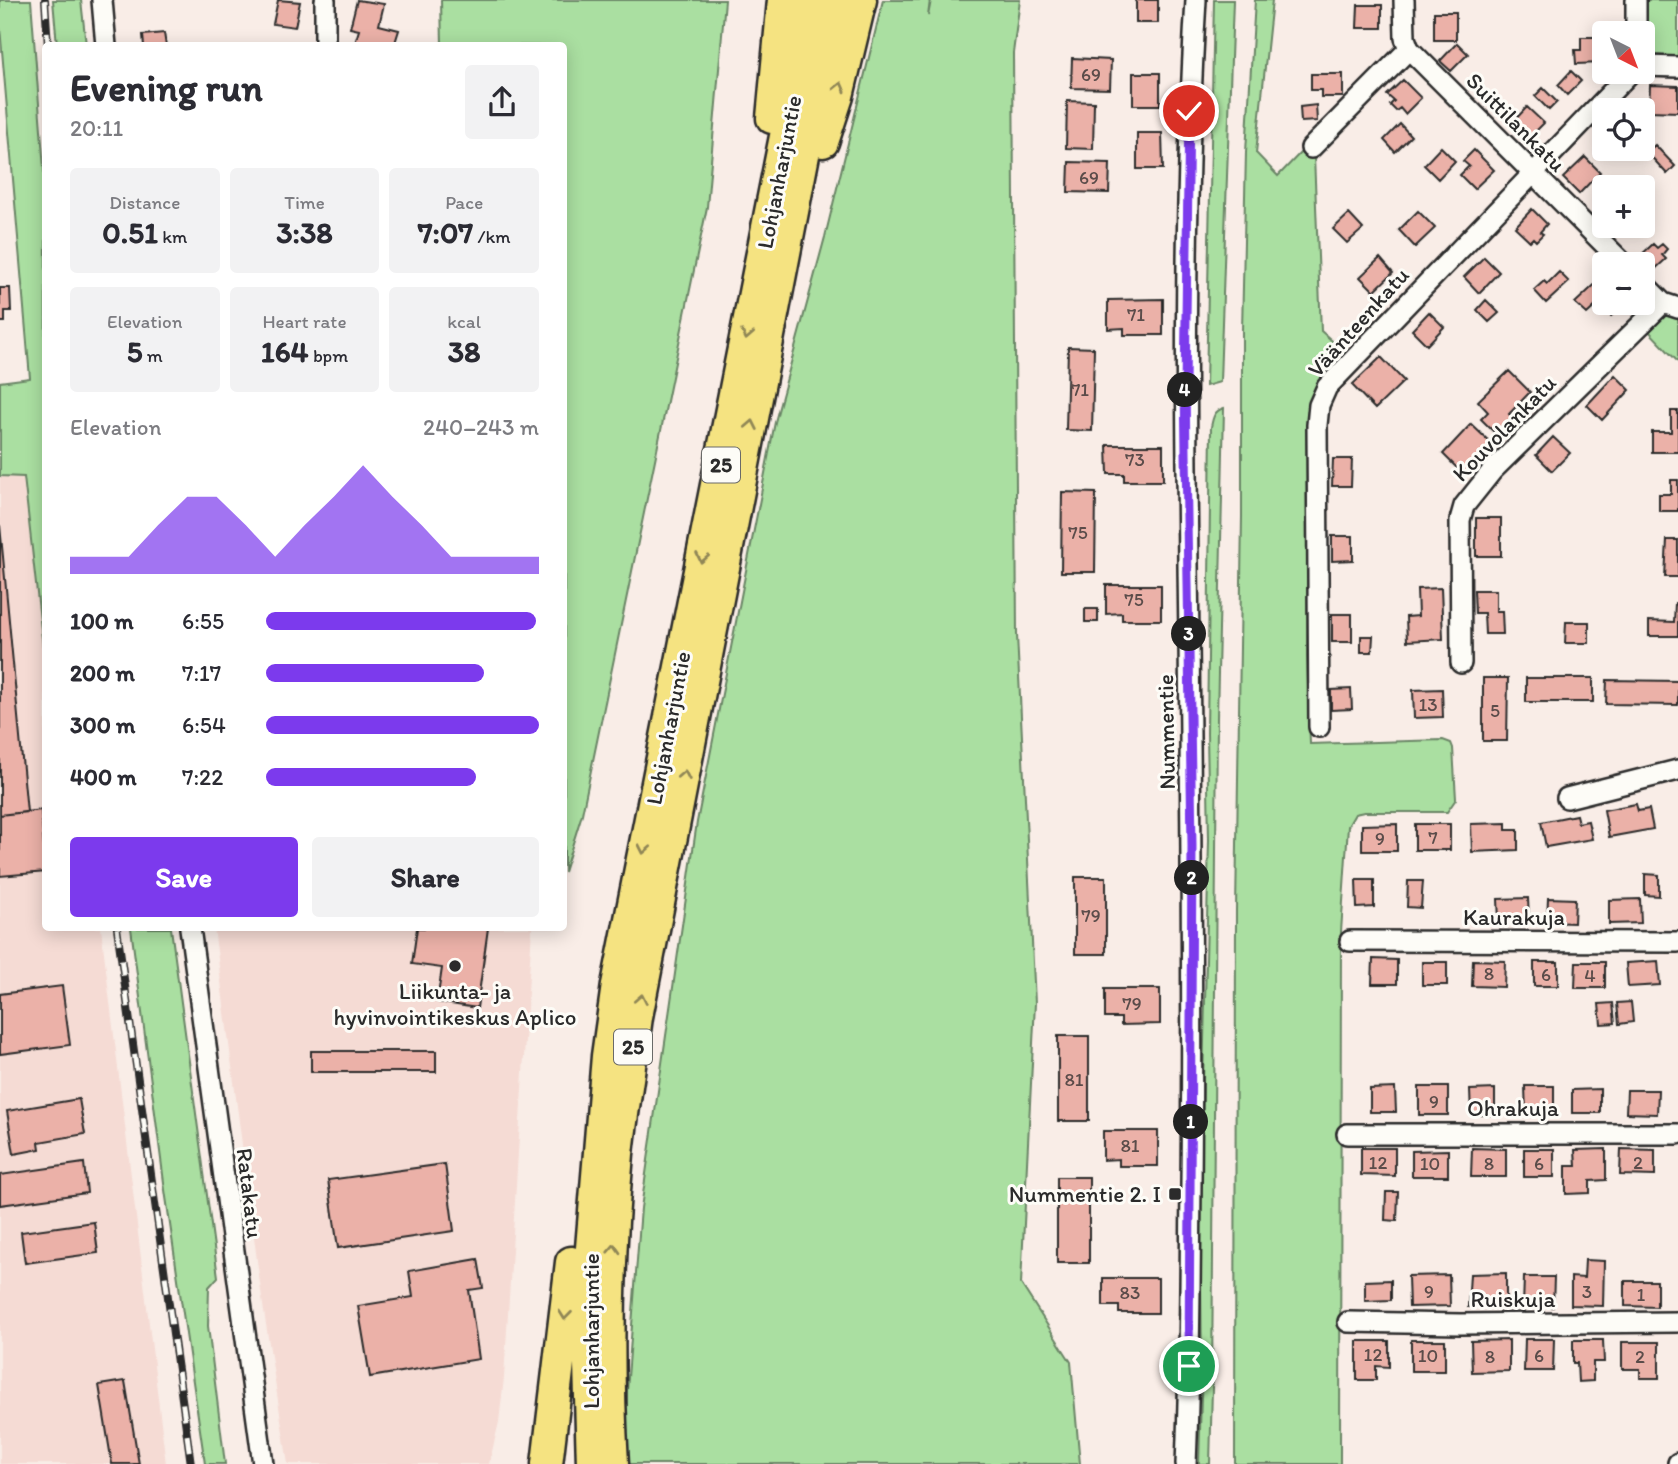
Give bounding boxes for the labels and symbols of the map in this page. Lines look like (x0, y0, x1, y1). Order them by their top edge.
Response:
north arrow (1592, 21, 1656, 84)
house number: 69 (1081, 63, 1101, 86)
street label: Suittilankatu (1460, 66, 1572, 178)
one-way arrow (832, 81, 846, 93)
pin (1159, 81, 1219, 141)
street label: Lohjanharjuntie (750, 93, 808, 251)
house number: 69 (1079, 166, 1099, 189)
street label: Väänteenkatu (1301, 261, 1415, 383)
house number: 71 (1127, 303, 1145, 326)
one-way arrow (740, 329, 755, 341)
street label: Kouvolankatu (1446, 369, 1562, 487)
pin: 4 (1168, 372, 1202, 408)
house number: 71 (1071, 378, 1089, 401)
one-way arrow (743, 419, 758, 431)
road number: 25 (702, 448, 740, 482)
house number: 73 (1125, 448, 1145, 471)
house number: 75 (1068, 521, 1088, 544)
one-way arrow (695, 552, 710, 564)
house number: 75 (1124, 588, 1144, 611)
pin: 3 (1172, 616, 1206, 652)
street label: Lohjanharjuntie (639, 649, 697, 807)
street label: Nummentie (1151, 674, 1181, 790)
house number: 13 (1418, 693, 1438, 716)
house number: 5 (1490, 699, 1500, 722)
one-way arrow (676, 769, 691, 781)
house number: 7 (1428, 826, 1438, 849)
house number: 9 (1375, 827, 1385, 850)
one-way arrow (637, 843, 652, 855)
pin: 2 (1174, 860, 1210, 896)
street label: Kaurakuja (1463, 903, 1565, 931)
house number: 79 (1081, 904, 1101, 927)
marker: Liikunta- ja hyvinvointikeskus Aplico (447, 958, 463, 974)
house number: 8 (1484, 962, 1494, 985)
house number: 6 (1541, 963, 1551, 986)
house number: 4 (1584, 964, 1596, 987)
place label: Liikunta- ja hyvinvointikeskus Aplico (334, 977, 576, 1031)
house number: 79 (1122, 992, 1142, 1015)
one-way arrow (632, 993, 647, 1005)
road number: 25 (614, 1030, 652, 1064)
house number: 81 (1064, 1068, 1084, 1091)
house number: 9 (1429, 1090, 1439, 1113)
street label: Ohrakuja (1467, 1094, 1559, 1122)
pin: 1 (1174, 1104, 1208, 1140)
house number: 81 (1120, 1134, 1140, 1157)
street label: Ratakatu (231, 1146, 269, 1240)
house number: 12 (1369, 1151, 1387, 1174)
house number: 2 (1633, 1151, 1643, 1174)
house number: 10 (1420, 1152, 1440, 1175)
house number: 8 (1484, 1152, 1494, 1175)
house number: 6 (1534, 1152, 1544, 1175)
place label: Nummentie 2. I (1009, 1180, 1161, 1208)
marker: Nummentie 2. I (1167, 1186, 1183, 1202)
one-way arrow (606, 1243, 621, 1254)
street label: Lohjanharjuntie (577, 1253, 605, 1409)
house number: 9 (1424, 1280, 1434, 1303)
house number: 3 (1582, 1280, 1592, 1303)
house number: 83 (1120, 1281, 1140, 1304)
house number: 1 (1637, 1283, 1646, 1306)
street label: Ruiskuja (1471, 1285, 1555, 1313)
one-way arrow (557, 1310, 572, 1321)
pin (1159, 1336, 1219, 1396)
house number: 12 (1364, 1343, 1382, 1366)
house number: 10 (1418, 1344, 1438, 1367)
house number: 6 (1534, 1344, 1544, 1367)
house number: 8 (1485, 1345, 1495, 1368)
house number: 2 (1635, 1345, 1645, 1368)

